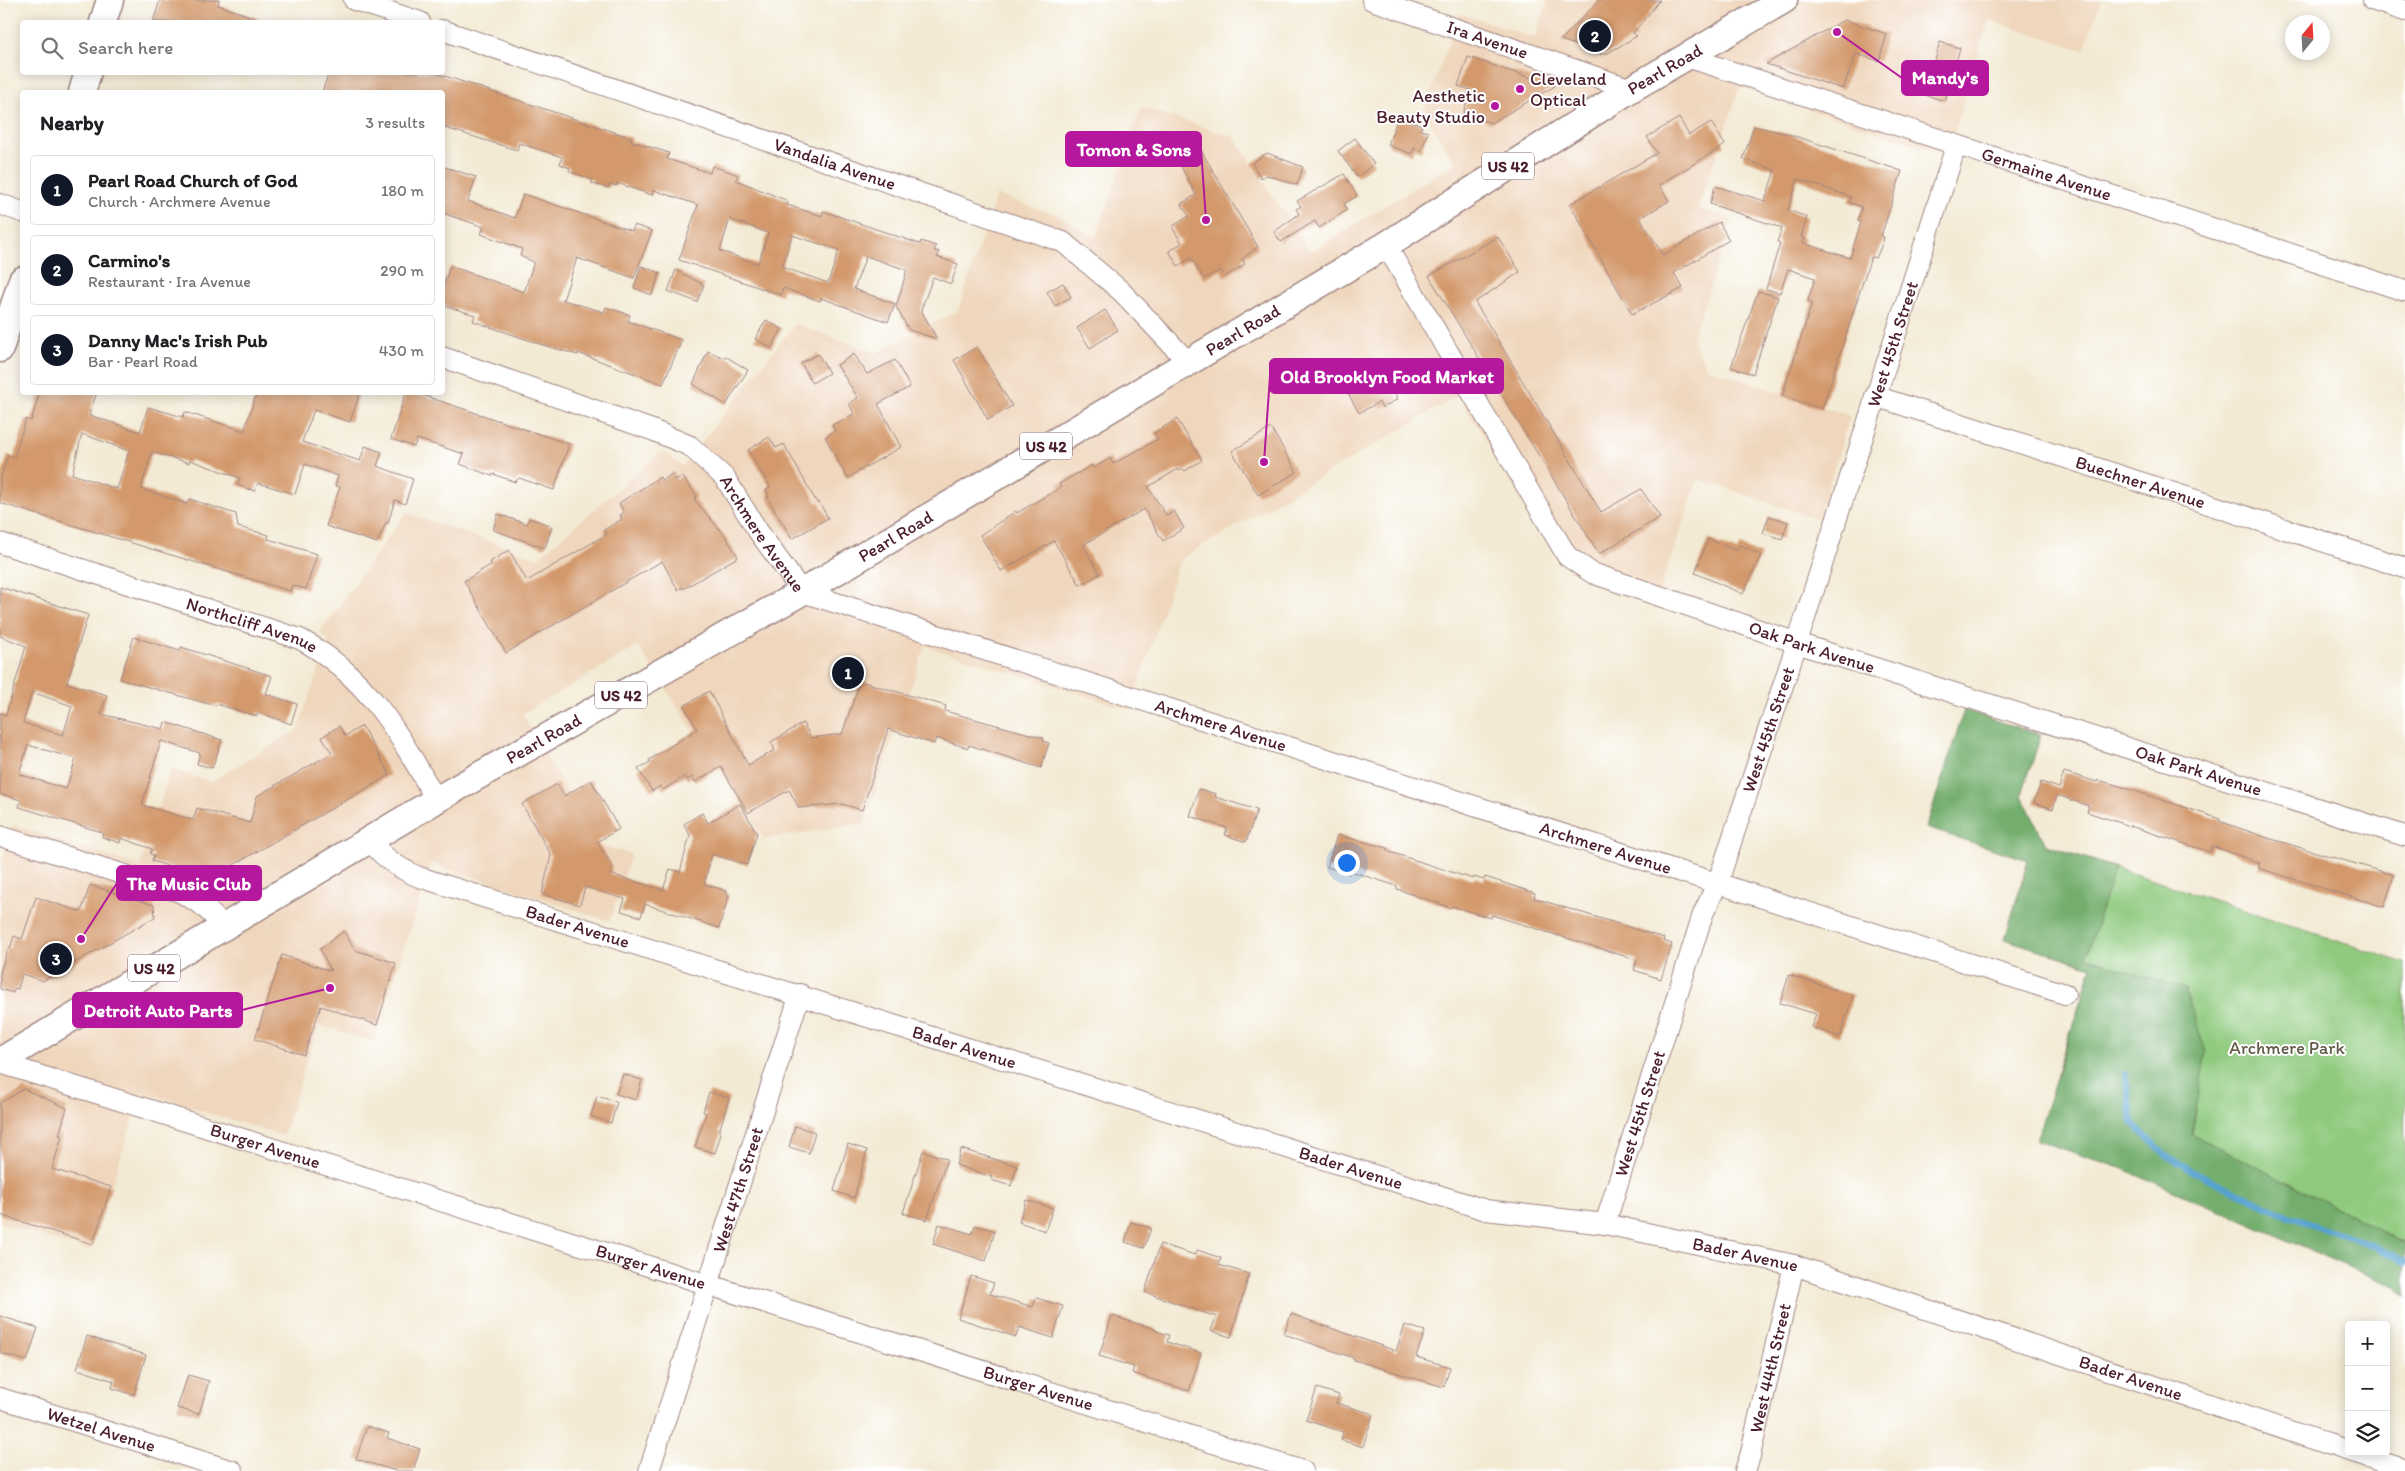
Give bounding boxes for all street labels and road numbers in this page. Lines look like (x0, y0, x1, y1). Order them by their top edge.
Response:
street label: Ira Avenue (1444, 15, 1531, 64)
street label: Pearl Road (1623, 39, 1706, 100)
street label: Vandalia Avenue (771, 133, 899, 195)
street label: Germaine Avenue (1979, 143, 2114, 206)
road number: US 42 (1482, 153, 1534, 180)
street label: West 45th Street (1862, 278, 1923, 410)
street label: Pearl Road (1202, 299, 1284, 361)
road number: US 42 (1020, 432, 1072, 460)
street label: Buechner Avenue (2073, 451, 2208, 513)
street label: Archmere Avenue (715, 471, 810, 597)
street label: Pearl Road (854, 506, 937, 567)
street label: Northcliff Avenue (184, 592, 322, 658)
street label: Oak Park Avenue (1746, 616, 1877, 678)
street label: West 45th Street (1737, 664, 1799, 795)
road number: US 42 (595, 682, 647, 708)
street label: Archmere Avenue (1152, 694, 1289, 757)
street label: Pearl Road (502, 709, 585, 769)
street label: Oak Park Avenue (2133, 740, 2265, 801)
street label: Archmere Avenue (1537, 817, 1674, 879)
street label: Bader Avenue (523, 900, 632, 953)
road number: US 42 (128, 954, 180, 981)
street label: Bader Avenue (910, 1021, 1019, 1074)
street label: West 45th Street (1610, 1047, 1670, 1179)
street label: Burger Avenue (208, 1119, 323, 1174)
street label: West 47th Street (708, 1124, 768, 1255)
street label: Bader Avenue (1296, 1141, 1405, 1194)
street label: Bader Avenue (1690, 1232, 1800, 1277)
street label: Burger Avenue (593, 1239, 709, 1294)
street label: West 44th Street (1745, 1301, 1796, 1435)
street label: Bader Avenue (2076, 1350, 2185, 1405)
street label: Burger Avenue (981, 1361, 1096, 1416)
street label: Wetzel Avenue (44, 1402, 158, 1457)

